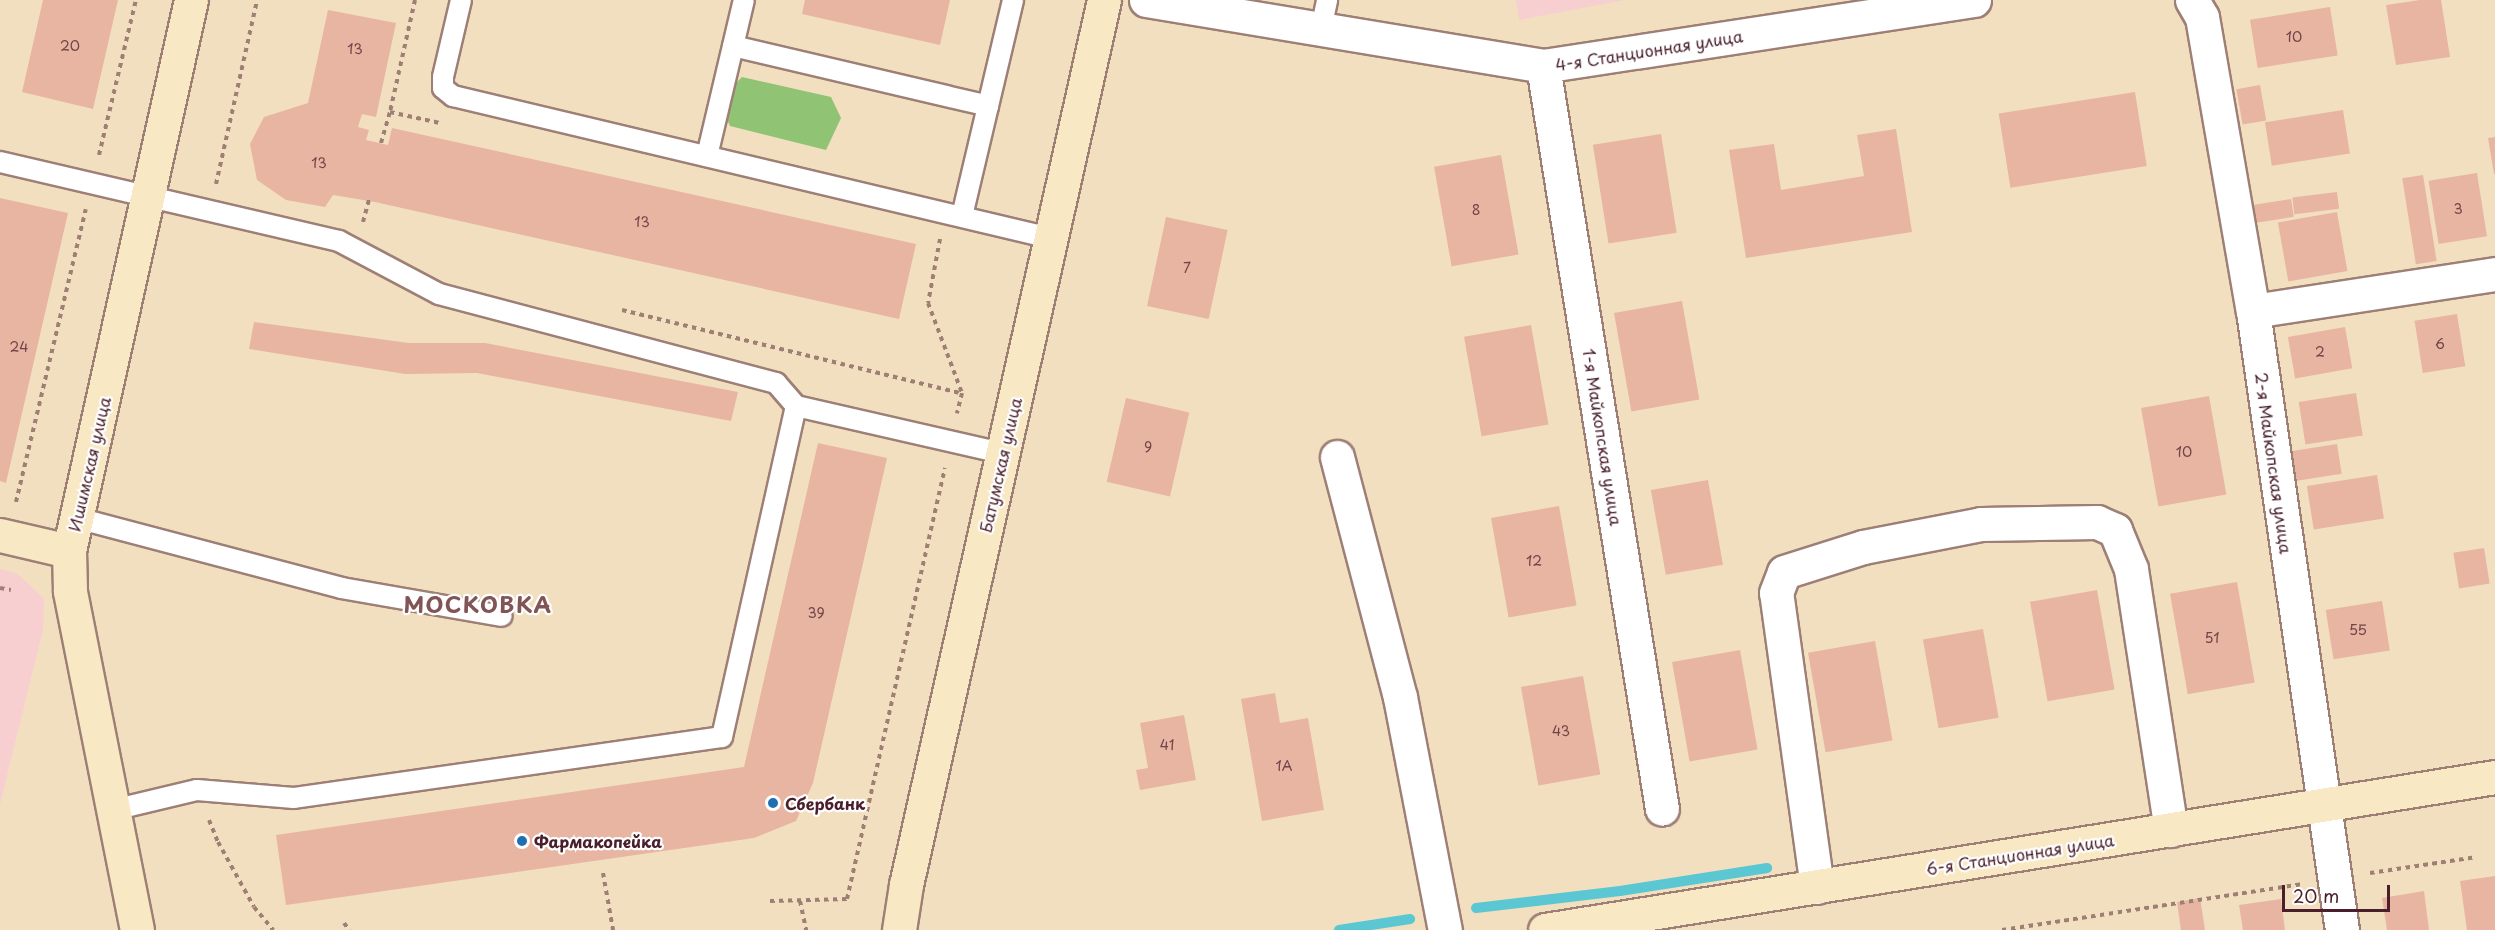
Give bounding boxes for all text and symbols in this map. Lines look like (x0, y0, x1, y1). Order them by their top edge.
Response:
street label: 4-я Станционная улица (1553, 26, 1745, 74)
house number: 10 (2286, 29, 2302, 45)
house number: 20 (60, 38, 80, 54)
house number: 13 (347, 41, 363, 57)
house number: 13 (311, 155, 327, 171)
house number: 3 (2453, 201, 2463, 217)
house number: 8 (1472, 202, 1480, 218)
house number: 13 (634, 214, 650, 230)
house number: 7 (1183, 260, 1191, 276)
house number: 6 (2435, 336, 2445, 352)
house number: 24 (10, 339, 28, 355)
house number: 2 (2315, 344, 2325, 360)
street label: 1-я Майкопская улица (1579, 347, 1627, 527)
street label: 2-я Майкопская улица (2252, 371, 2296, 555)
street label: Ишимская улица (64, 394, 114, 534)
street label: Батумская улица (975, 395, 1025, 535)
house number: 9 (1144, 439, 1152, 455)
house number: 10 (2176, 444, 2192, 460)
house number: 12 (1526, 553, 1542, 569)
district label: МОСКОВКА (404, 591, 552, 617)
house number: 39 (807, 605, 825, 621)
house number: 55 (2349, 622, 2367, 638)
house number: 51 (2205, 630, 2219, 646)
house number: 43 (1552, 723, 1570, 739)
house number: 41 (1160, 737, 1174, 753)
house number: 1А (1275, 758, 1293, 774)
place label: Сбербанк (785, 793, 865, 813)
marker: Сбербанк (766, 796, 780, 810)
street label: 6-я Станционная улица (1924, 830, 2116, 878)
place label: Фармакопейка (534, 831, 662, 851)
marker: Фармакопейка (515, 834, 529, 848)
scale bar (2285, 873, 2393, 911)
text: 20 m (2293, 882, 2339, 909)

